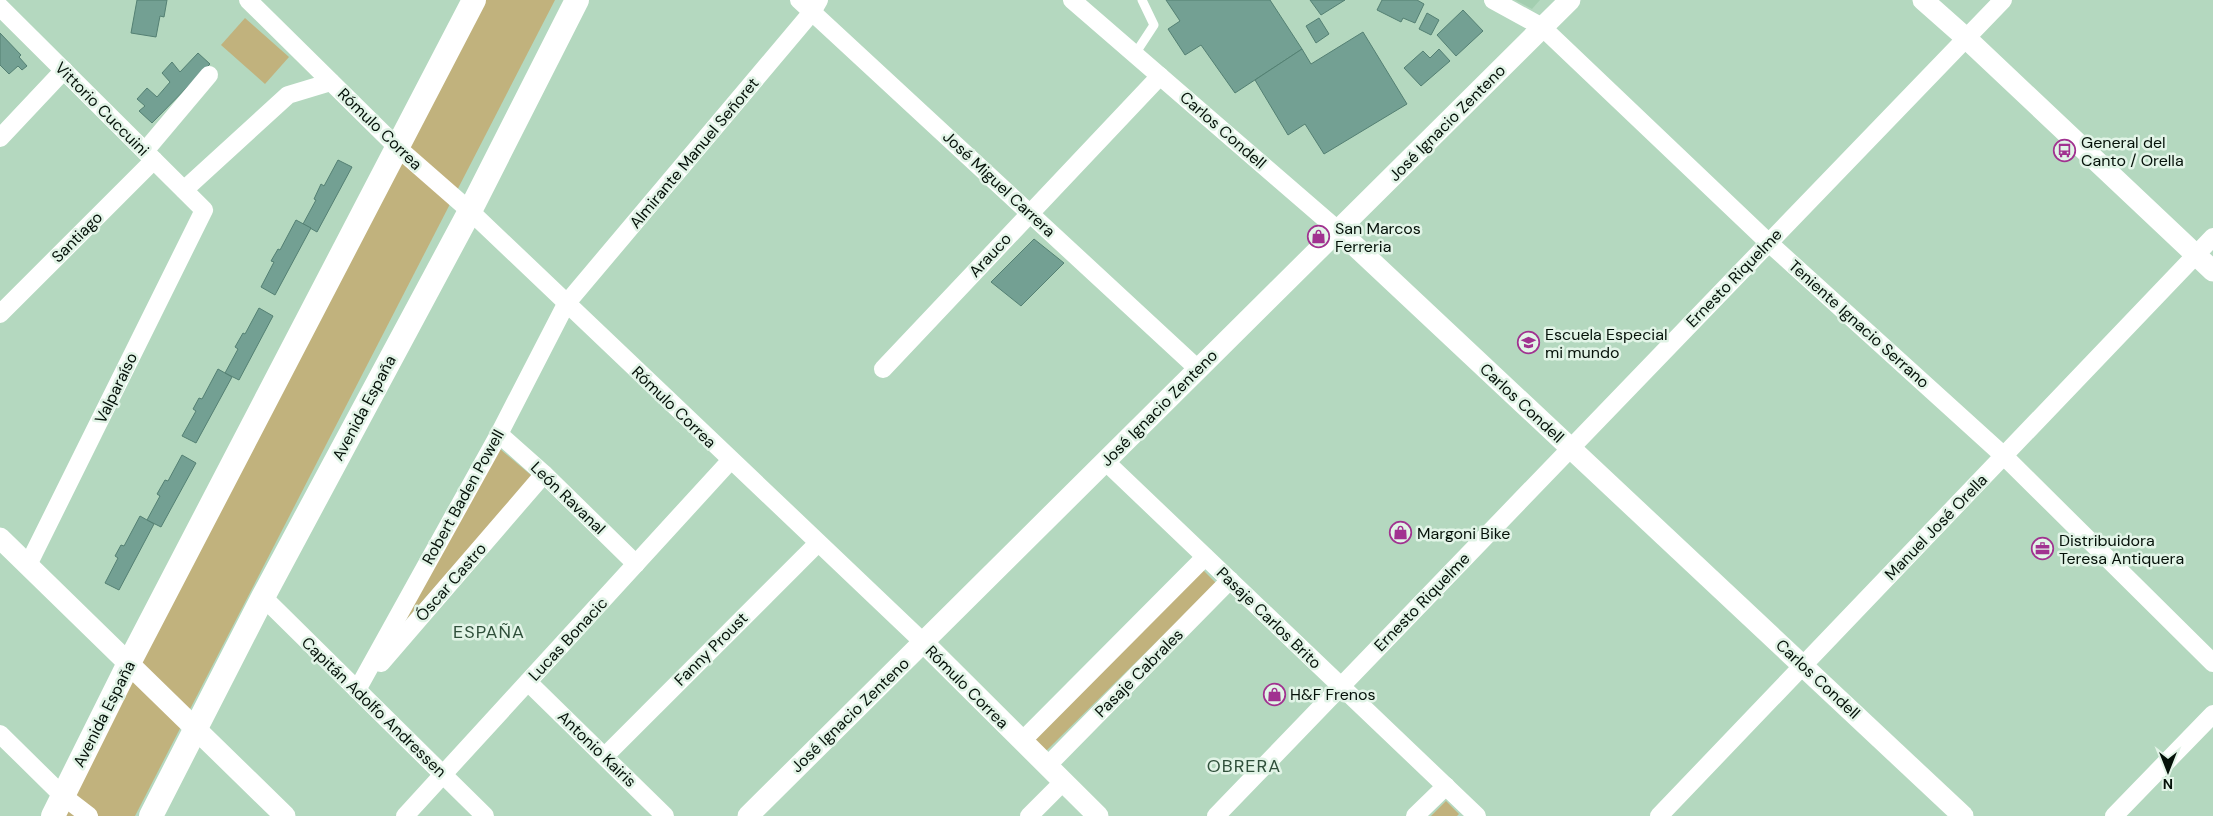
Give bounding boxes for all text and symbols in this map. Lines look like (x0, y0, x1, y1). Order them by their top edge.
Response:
street label: Vittorio Cuccuini (50, 57, 154, 161)
street label: José Ignacio Zenteno (1384, 60, 1510, 186)
street label: Almirante Manuel Señoret (625, 73, 763, 233)
street label: Rómulo Correa (333, 83, 427, 175)
street label: Carlos Condell (1175, 87, 1271, 173)
street label: José Miguel Carrera (938, 126, 1060, 242)
place label: General del Canto / Orella (2081, 132, 2184, 171)
bus stop icon: General del Canto / Orella (2053, 139, 2077, 163)
street label: Santiago (47, 207, 107, 267)
place label: San Marcos Ferreria (1335, 218, 1421, 257)
street label: Ernesto Riquelme (1682, 224, 1786, 332)
shop icon: San Marcos Ferreria (1307, 225, 1331, 249)
street label: Arauco (964, 228, 1016, 282)
street label: Teniente Ignacio Serrano (1784, 255, 1934, 393)
place label: Escuela Especial mi mundo (1545, 324, 1667, 363)
school or university icon: Escuela Especial mi mundo (1517, 331, 1541, 355)
street label: José Ignacio Zenteno (1096, 345, 1222, 471)
street label: Valparaíso (90, 349, 142, 427)
street label: Avenida España (327, 352, 401, 464)
street label: Carlos Condell (1475, 359, 1569, 447)
street label: Rómulo Correa (627, 361, 721, 453)
street label: Robert Baden Powell (417, 426, 509, 568)
street label: León Ravanal (526, 457, 610, 539)
street label: Manuel José Orella (1880, 470, 1992, 584)
shop icon: Margoni Bike (1389, 521, 1413, 545)
place label: Margoni Bike (1417, 523, 1510, 544)
place label: Distribuidora Teresa Antiquera (2059, 530, 2184, 569)
office icon: Distribuidora Teresa Antiquera (2031, 537, 2055, 561)
street label: Óscar Castro (411, 538, 491, 626)
street label: Ernesto Riquelme (1370, 548, 1474, 656)
street label: Pasaje Carlos Brito (1212, 563, 1326, 673)
street label: Lucas Bonacic (524, 593, 612, 685)
street label: Fanny Proust (670, 608, 752, 690)
district label: ESPAÑA (453, 620, 525, 644)
street label: Pasaje Cabrales (1090, 624, 1188, 722)
street label: Capitán Adolfo Andressen (297, 632, 451, 782)
street label: Carlos Condell (1771, 635, 1865, 723)
street label: Rómulo Correa (921, 641, 1013, 733)
street label: José Ignacio Zenteno (786, 653, 914, 777)
street label: Avenida España (68, 657, 140, 771)
shop icon: H&F Frenos (1262, 682, 1286, 706)
place label: H&F Frenos (1290, 684, 1375, 705)
street label: Antonio Kairis (553, 706, 641, 792)
north arrow (2143, 746, 2193, 796)
district label: OBRERA (1207, 754, 1281, 778)
text: N (2163, 775, 2173, 793)

